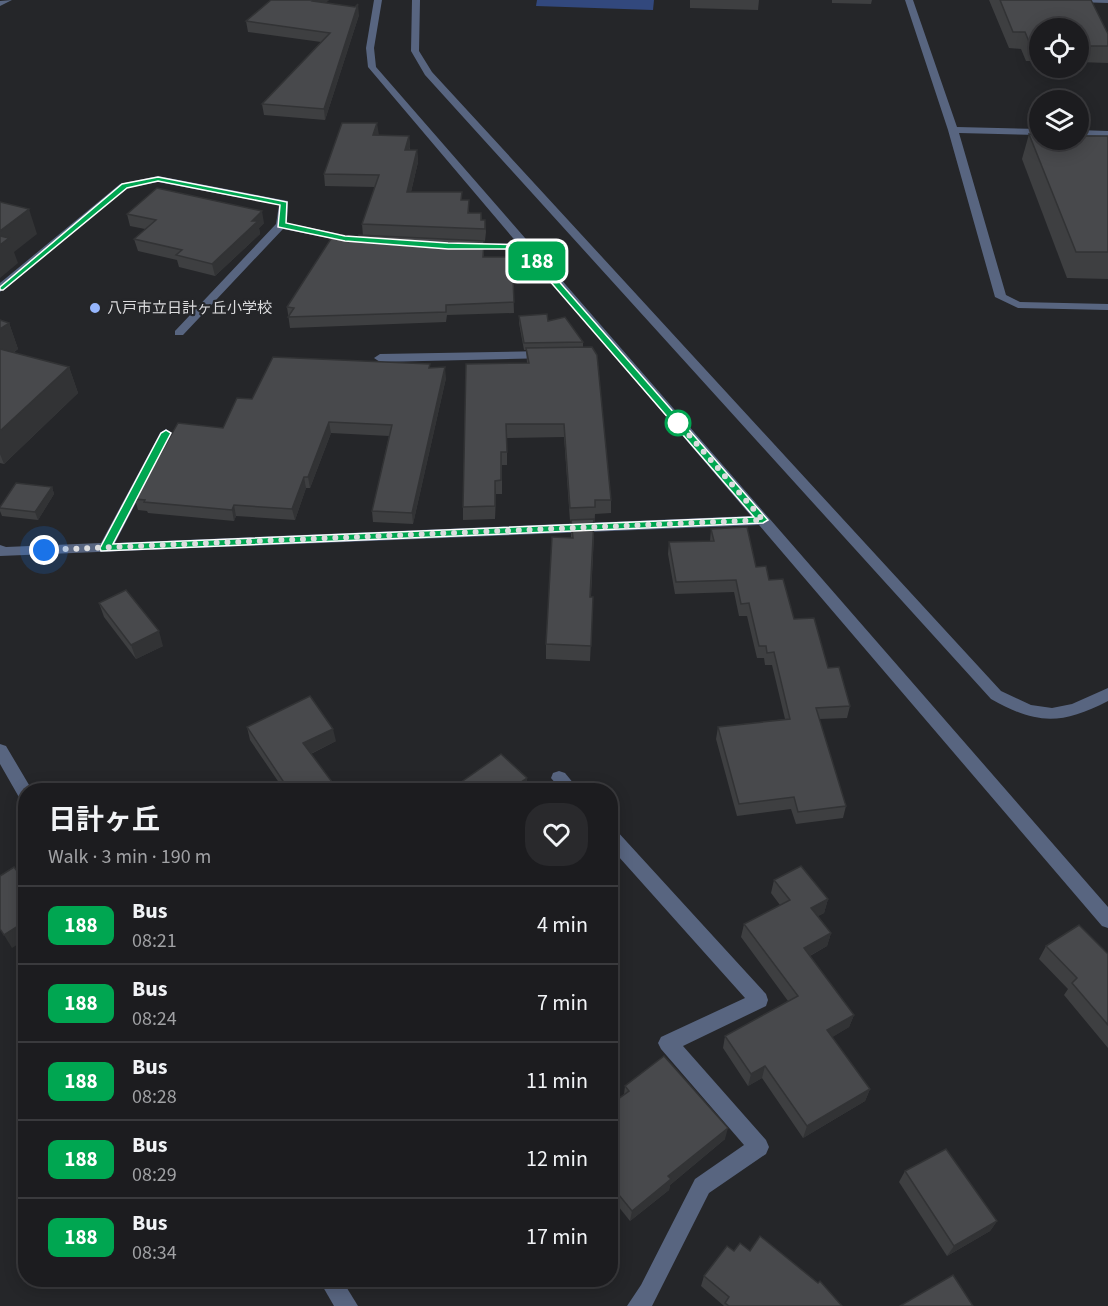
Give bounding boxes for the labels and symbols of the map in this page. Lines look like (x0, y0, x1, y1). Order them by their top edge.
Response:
line badge: 188 (502, 242, 572, 280)
place label: 八戸市立日計ヶ丘小学校 (107, 298, 272, 319)
marker: 八戸市立日計ヶ丘小学校 (88, 301, 102, 315)
unlabelled marker (665, 410, 691, 436)
your location (29, 535, 59, 565)

